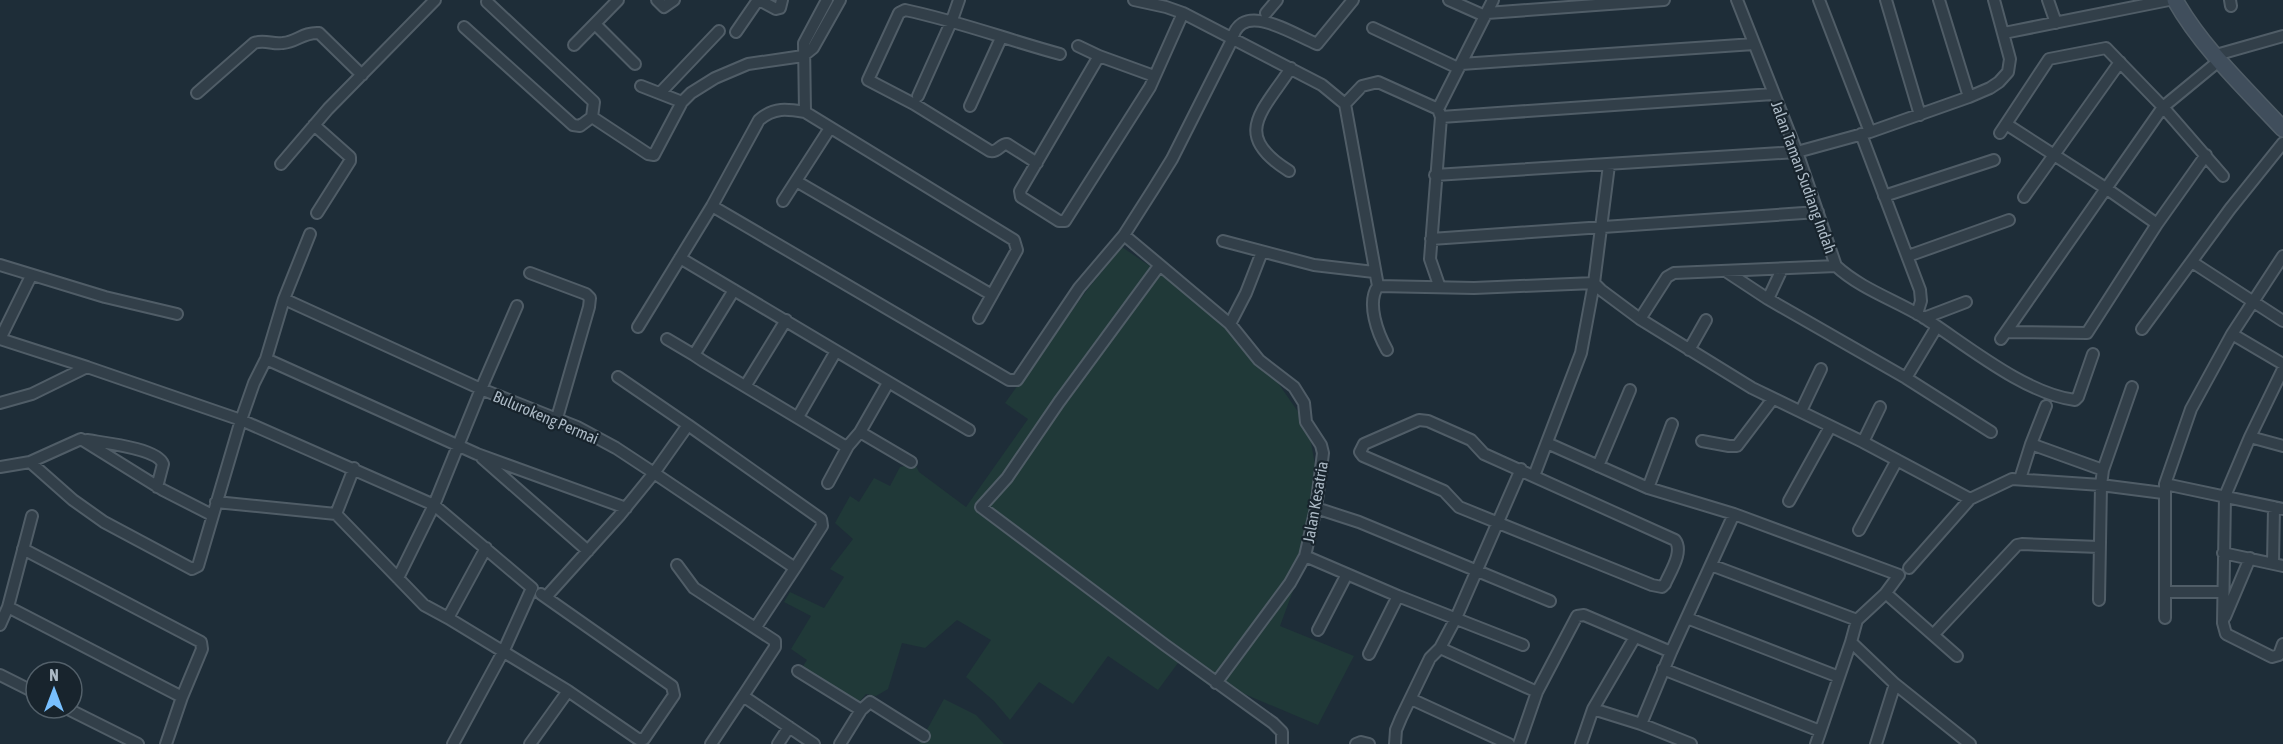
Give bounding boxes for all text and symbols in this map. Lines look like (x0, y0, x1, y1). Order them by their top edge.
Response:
street label: Jalan Taman Sudiang Indah (1767, 98, 1840, 256)
street label: Bulurokeng Permai (490, 387, 601, 448)
street label: Jalan Kesatria (1299, 460, 1331, 544)
north arrow (24, 660, 84, 720)
text: N (49, 666, 59, 684)

